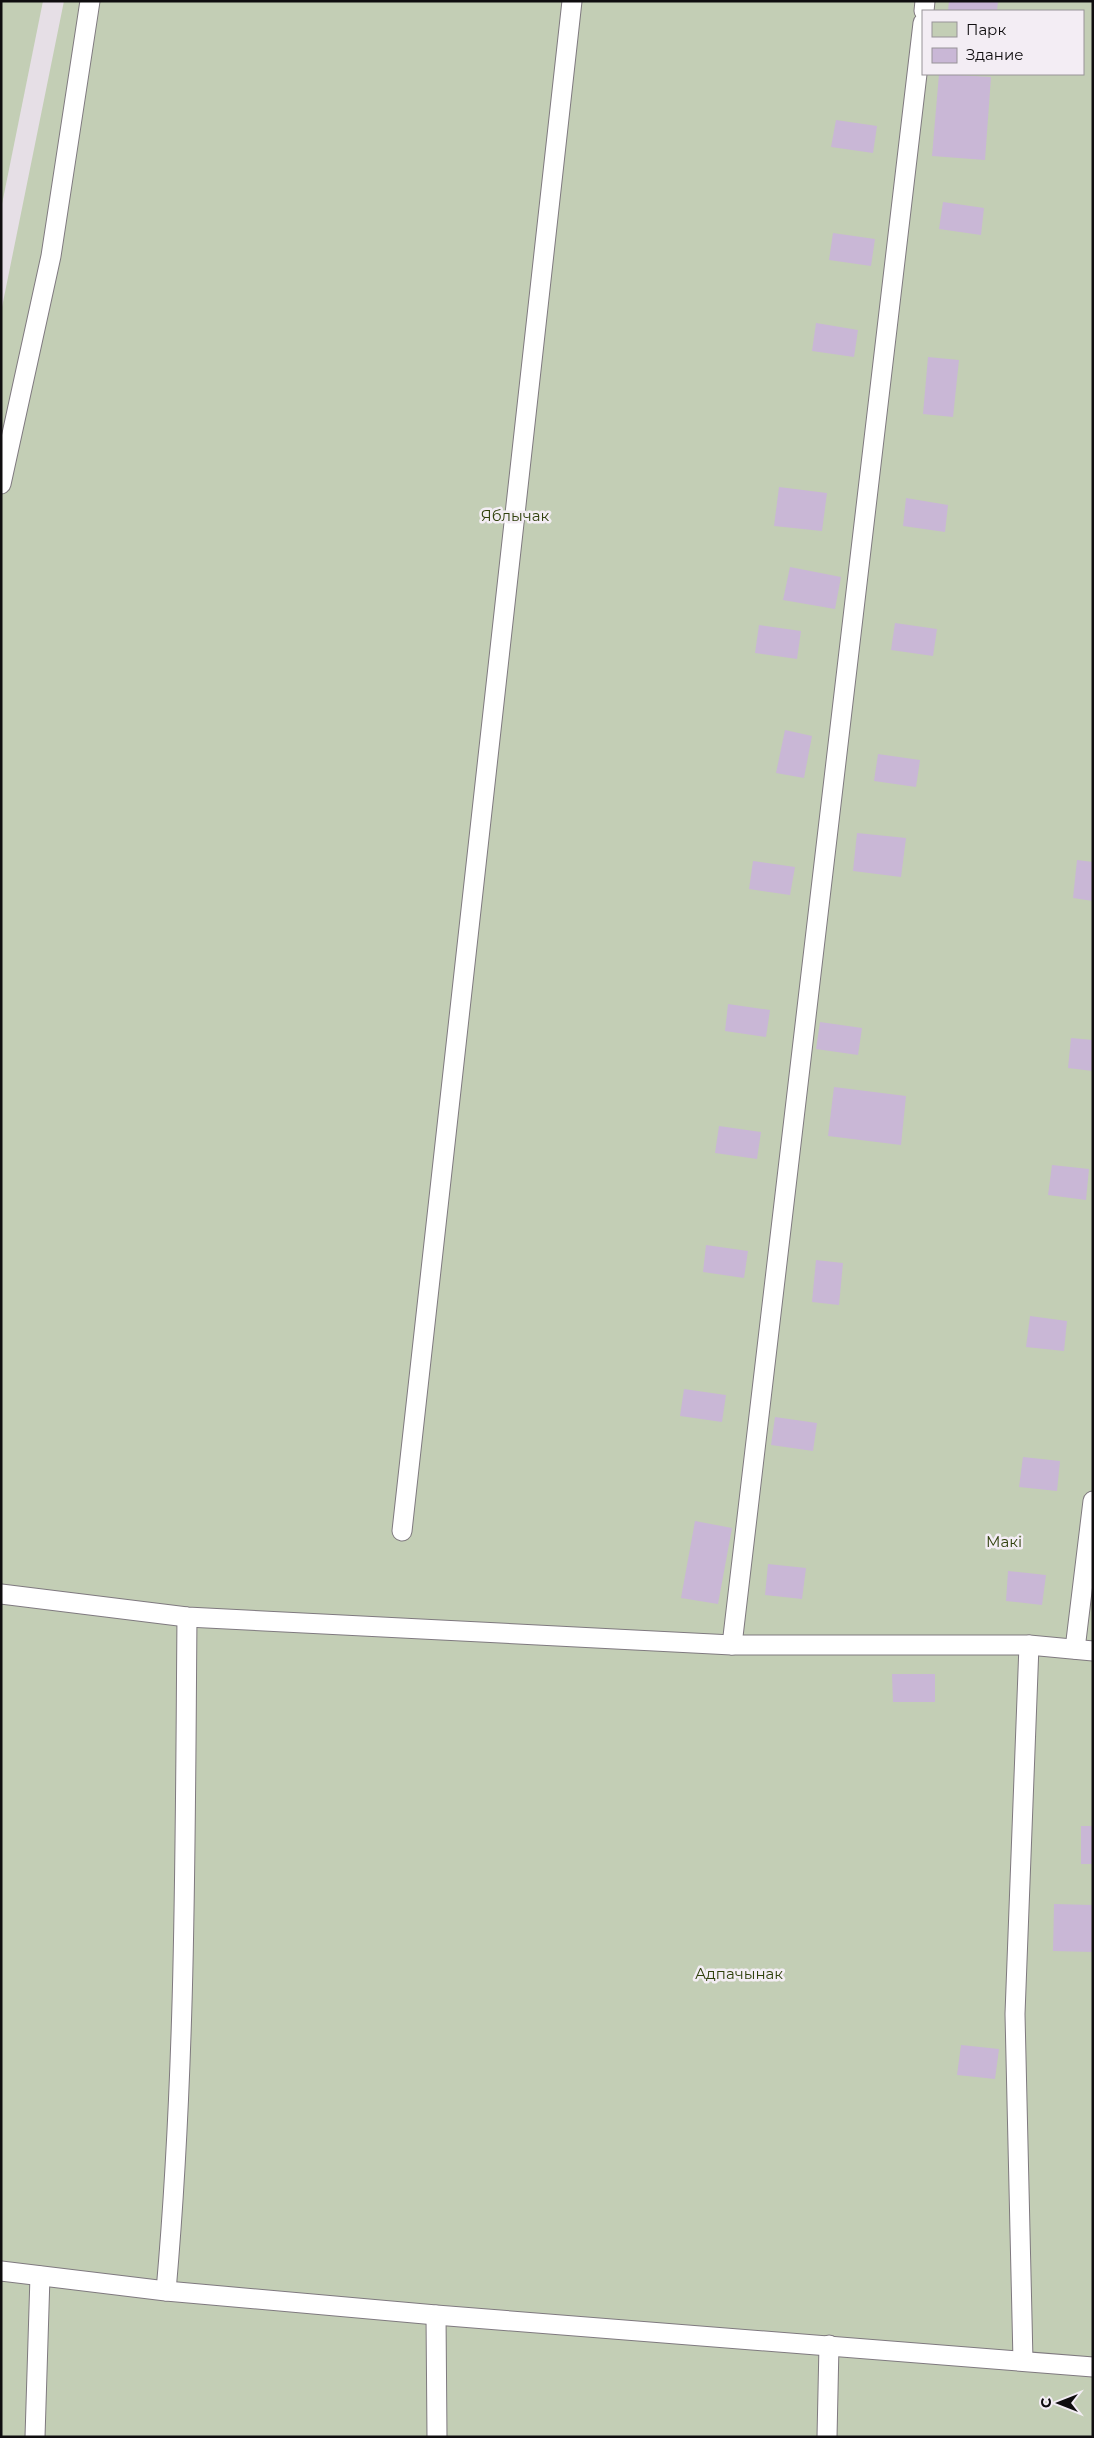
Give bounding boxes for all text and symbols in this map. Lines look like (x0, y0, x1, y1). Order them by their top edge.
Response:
legend (922, 10, 1084, 75)
text: Парк (966, 20, 1006, 39)
text: Здание (966, 45, 1024, 64)
park label: Яблычак (481, 506, 550, 525)
park label: Макі (986, 1532, 1022, 1551)
park label: Адпачынак (695, 1964, 783, 1983)
north arrow (1034, 2378, 1084, 2428)
text: С (1037, 2398, 1055, 2408)

